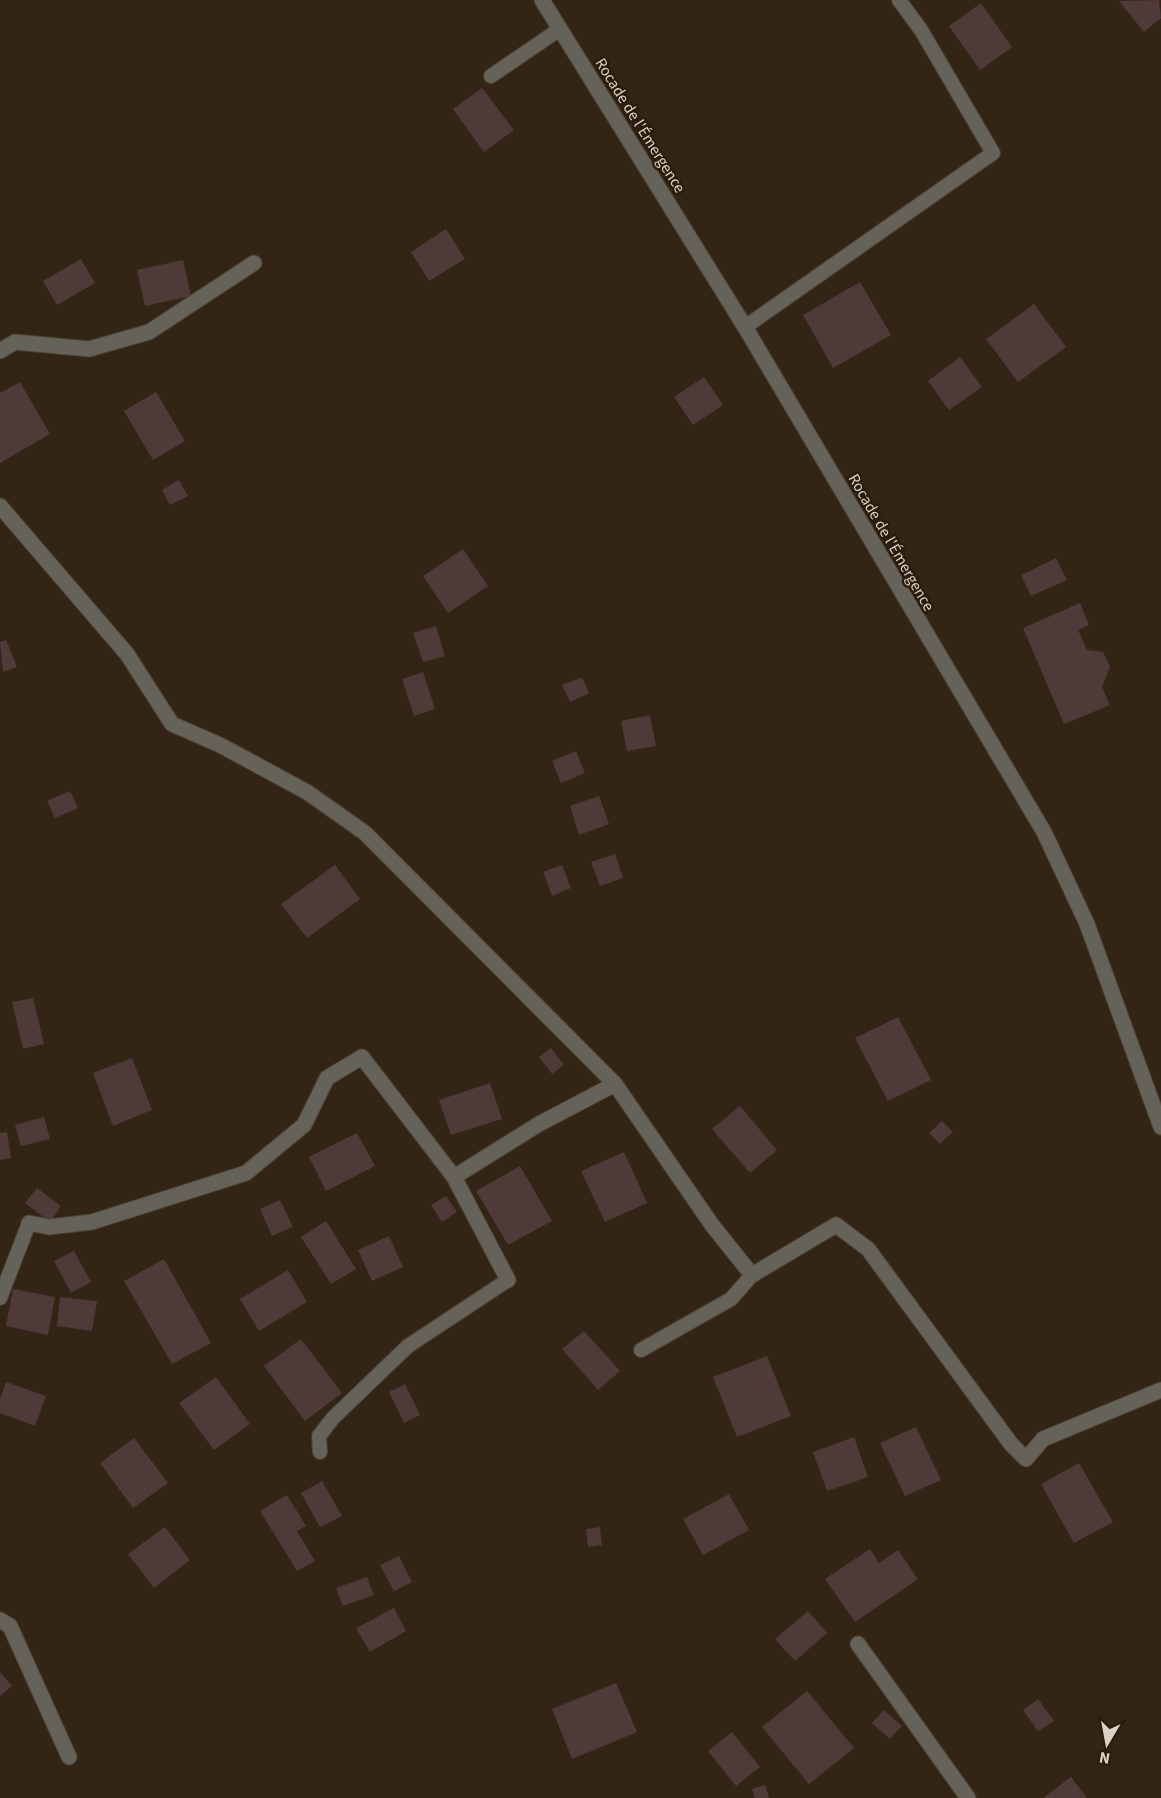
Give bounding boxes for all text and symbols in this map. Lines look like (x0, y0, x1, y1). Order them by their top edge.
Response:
street label: Rocade de l'Émergence (590, 54, 691, 197)
street label: Rocade de l'Émergence (843, 470, 940, 615)
north arrow (1077, 1714, 1137, 1774)
text: N (1097, 1746, 1112, 1770)

